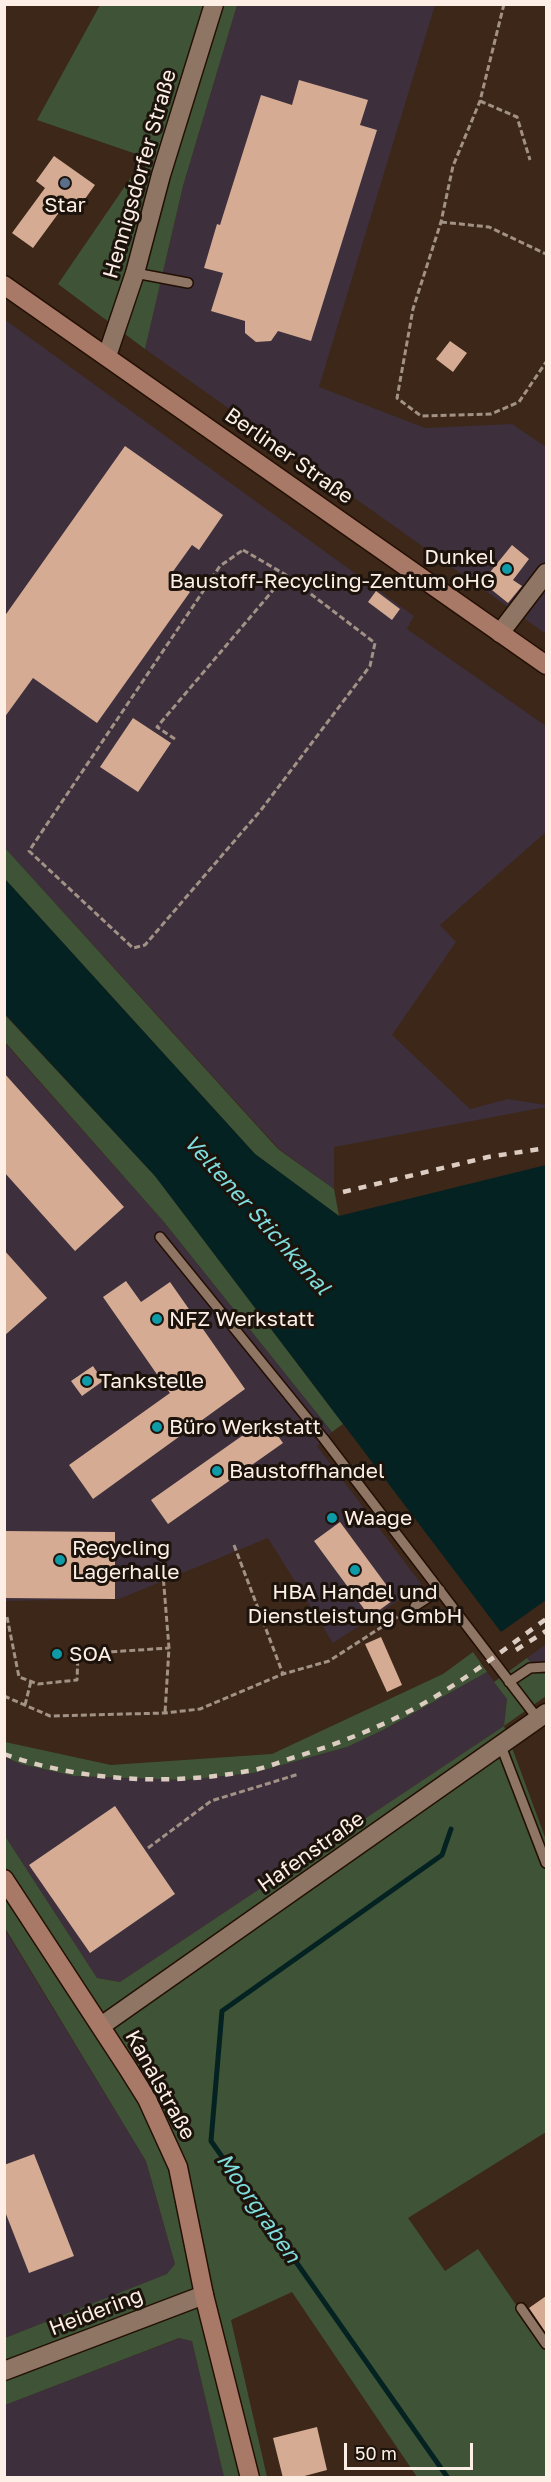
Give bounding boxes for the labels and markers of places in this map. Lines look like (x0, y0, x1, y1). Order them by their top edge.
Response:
marker: Star (58, 176, 72, 190)
place label: Star (44, 192, 86, 218)
place label: Dunkel Baustoff-Recycling-Zentum oHG (170, 544, 495, 594)
marker: Dunkel Baustoff-Recycling-Zentum oHG (500, 562, 514, 576)
place label: NFZ Werkstatt (169, 1306, 315, 1332)
marker: NFZ Werkstatt (150, 1312, 164, 1326)
place label: Tankstelle (99, 1368, 204, 1394)
marker: Tankstelle (80, 1374, 94, 1388)
place label: Büro Werkstatt (169, 1414, 321, 1440)
marker: Büro Werkstatt (150, 1420, 164, 1434)
place label: Baustoffhandel (229, 1458, 385, 1484)
marker: Baustoffhandel (210, 1464, 224, 1478)
place label: Waage (344, 1505, 412, 1531)
marker: Waage (325, 1511, 339, 1525)
place label: Recycling Lagerhalle (72, 1535, 180, 1585)
marker: Recycling Lagerhalle (53, 1553, 67, 1567)
marker: HBA Handel und Dienstleistung GmbH (348, 1563, 362, 1577)
place label: HBA Handel und Dienstleistung GmbH (248, 1579, 462, 1629)
place label: SOA (69, 1641, 112, 1667)
marker: SOA (50, 1647, 64, 1661)

